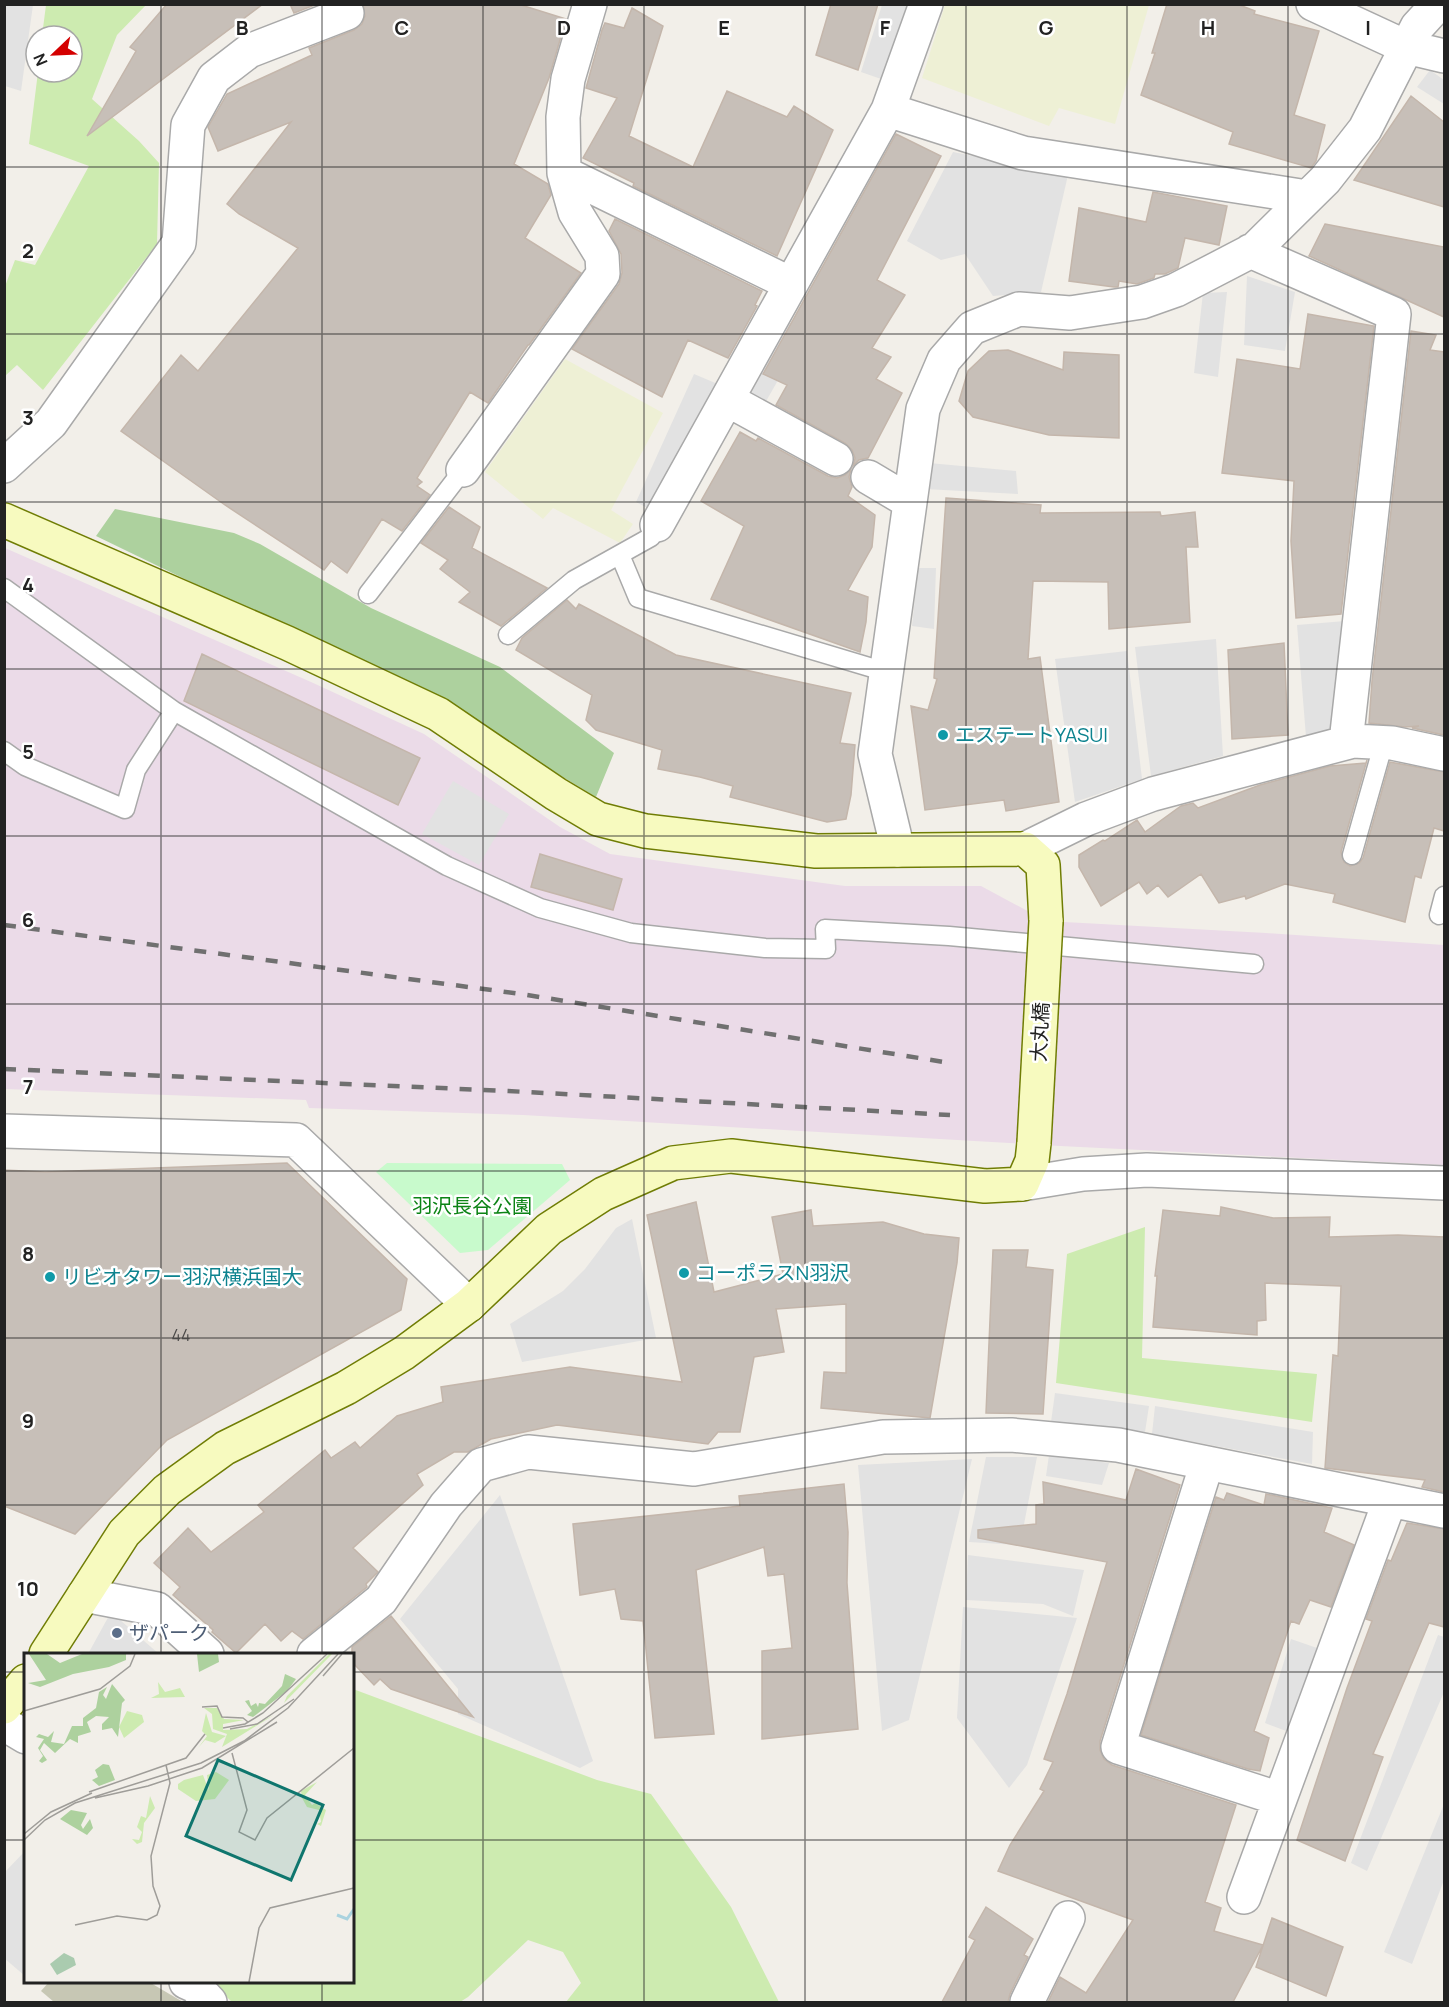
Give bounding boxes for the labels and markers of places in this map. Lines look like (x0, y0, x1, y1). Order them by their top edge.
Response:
place label: エステートYASUI (955, 721, 1108, 748)
marker: エステートYASUI (936, 728, 950, 742)
place label: コーポラスN羽沢 (696, 1259, 849, 1286)
place label: リビオタワー羽沢横浜国大 (62, 1263, 302, 1290)
marker: コーポラスN羽沢 (677, 1266, 691, 1280)
marker: リビオタワー羽沢横浜国大 (43, 1270, 57, 1284)
place label: ザパーク (129, 1619, 209, 1646)
marker: ザパーク (110, 1626, 124, 1640)

